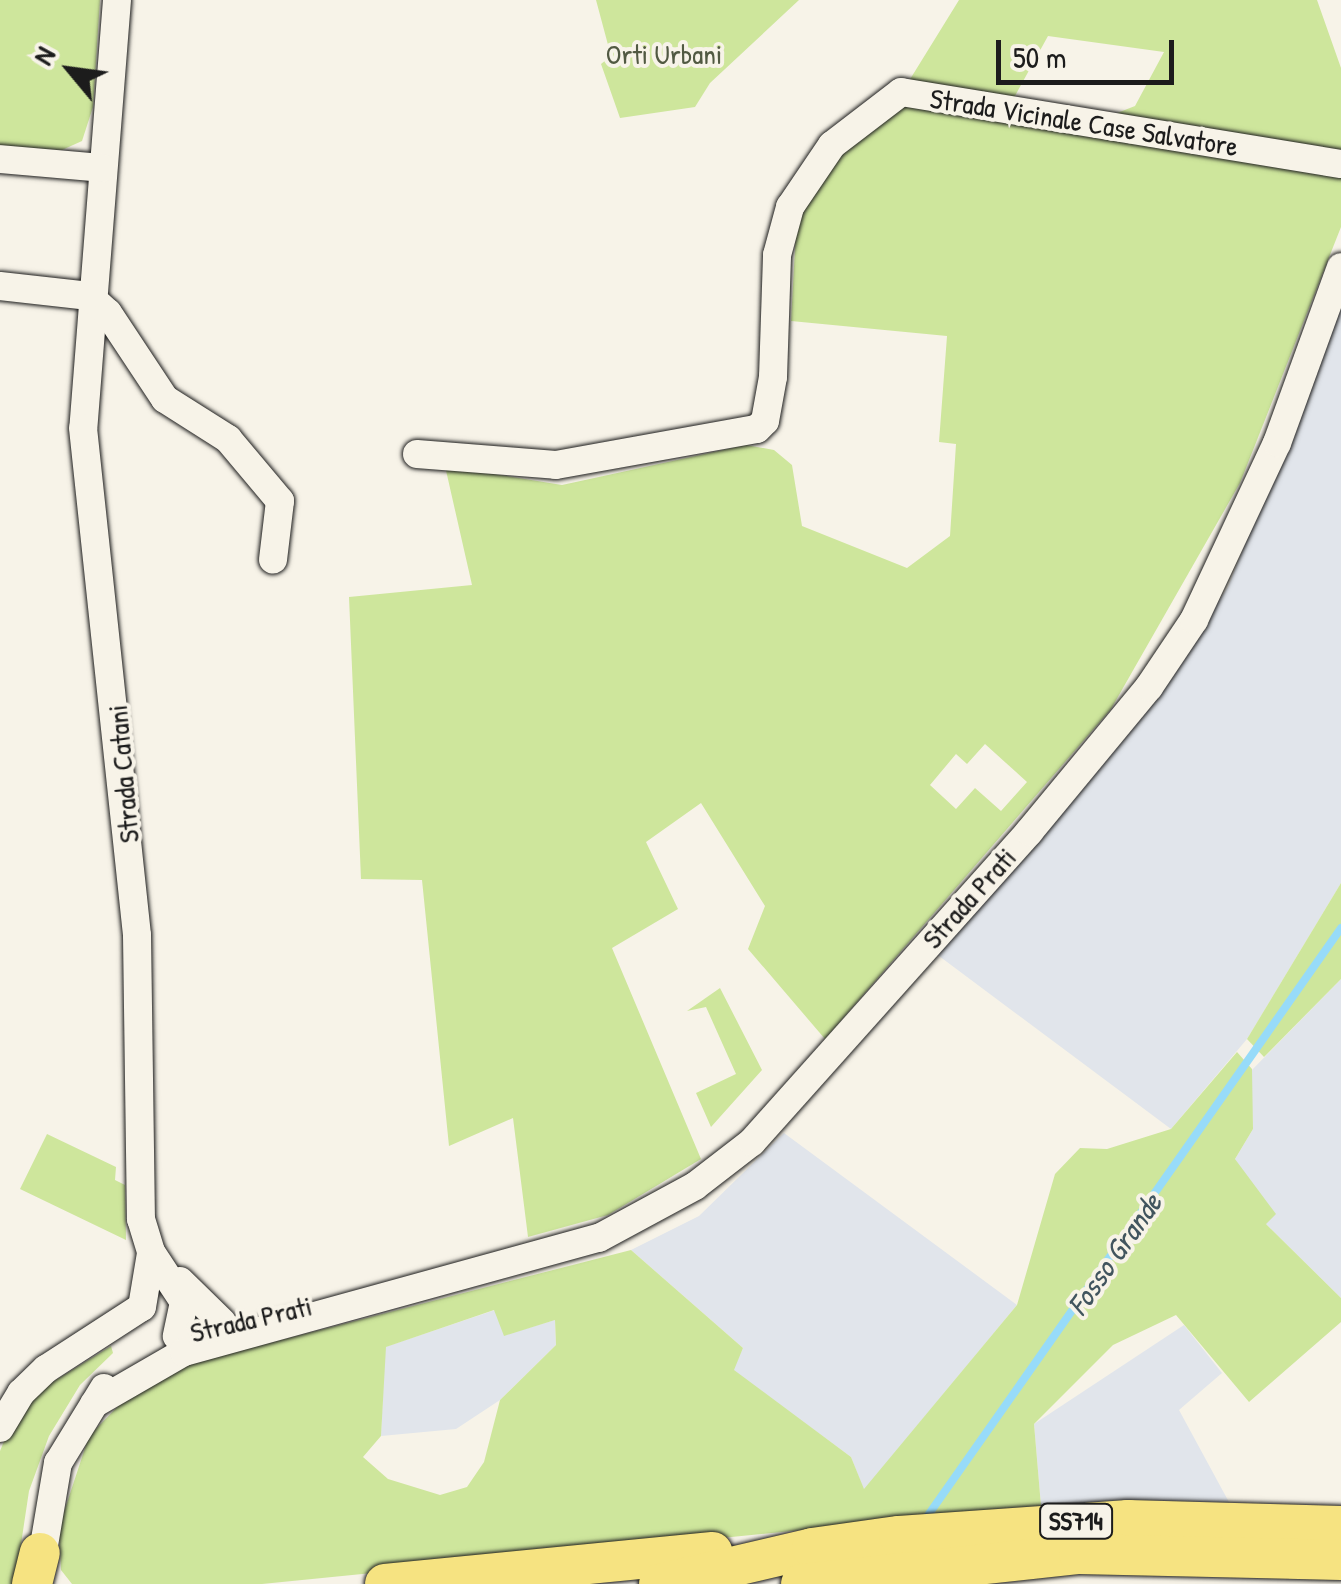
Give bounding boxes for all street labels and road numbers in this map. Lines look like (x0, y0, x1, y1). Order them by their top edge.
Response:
street label: Strada Vicinale Case Salvatore (928, 81, 1240, 163)
street label: Strada Catani (100, 704, 146, 844)
street label: Strada Prati (915, 841, 1023, 955)
street label: Strada Prati (187, 1289, 315, 1349)
road number: SS714 (1038, 1501, 1114, 1541)

